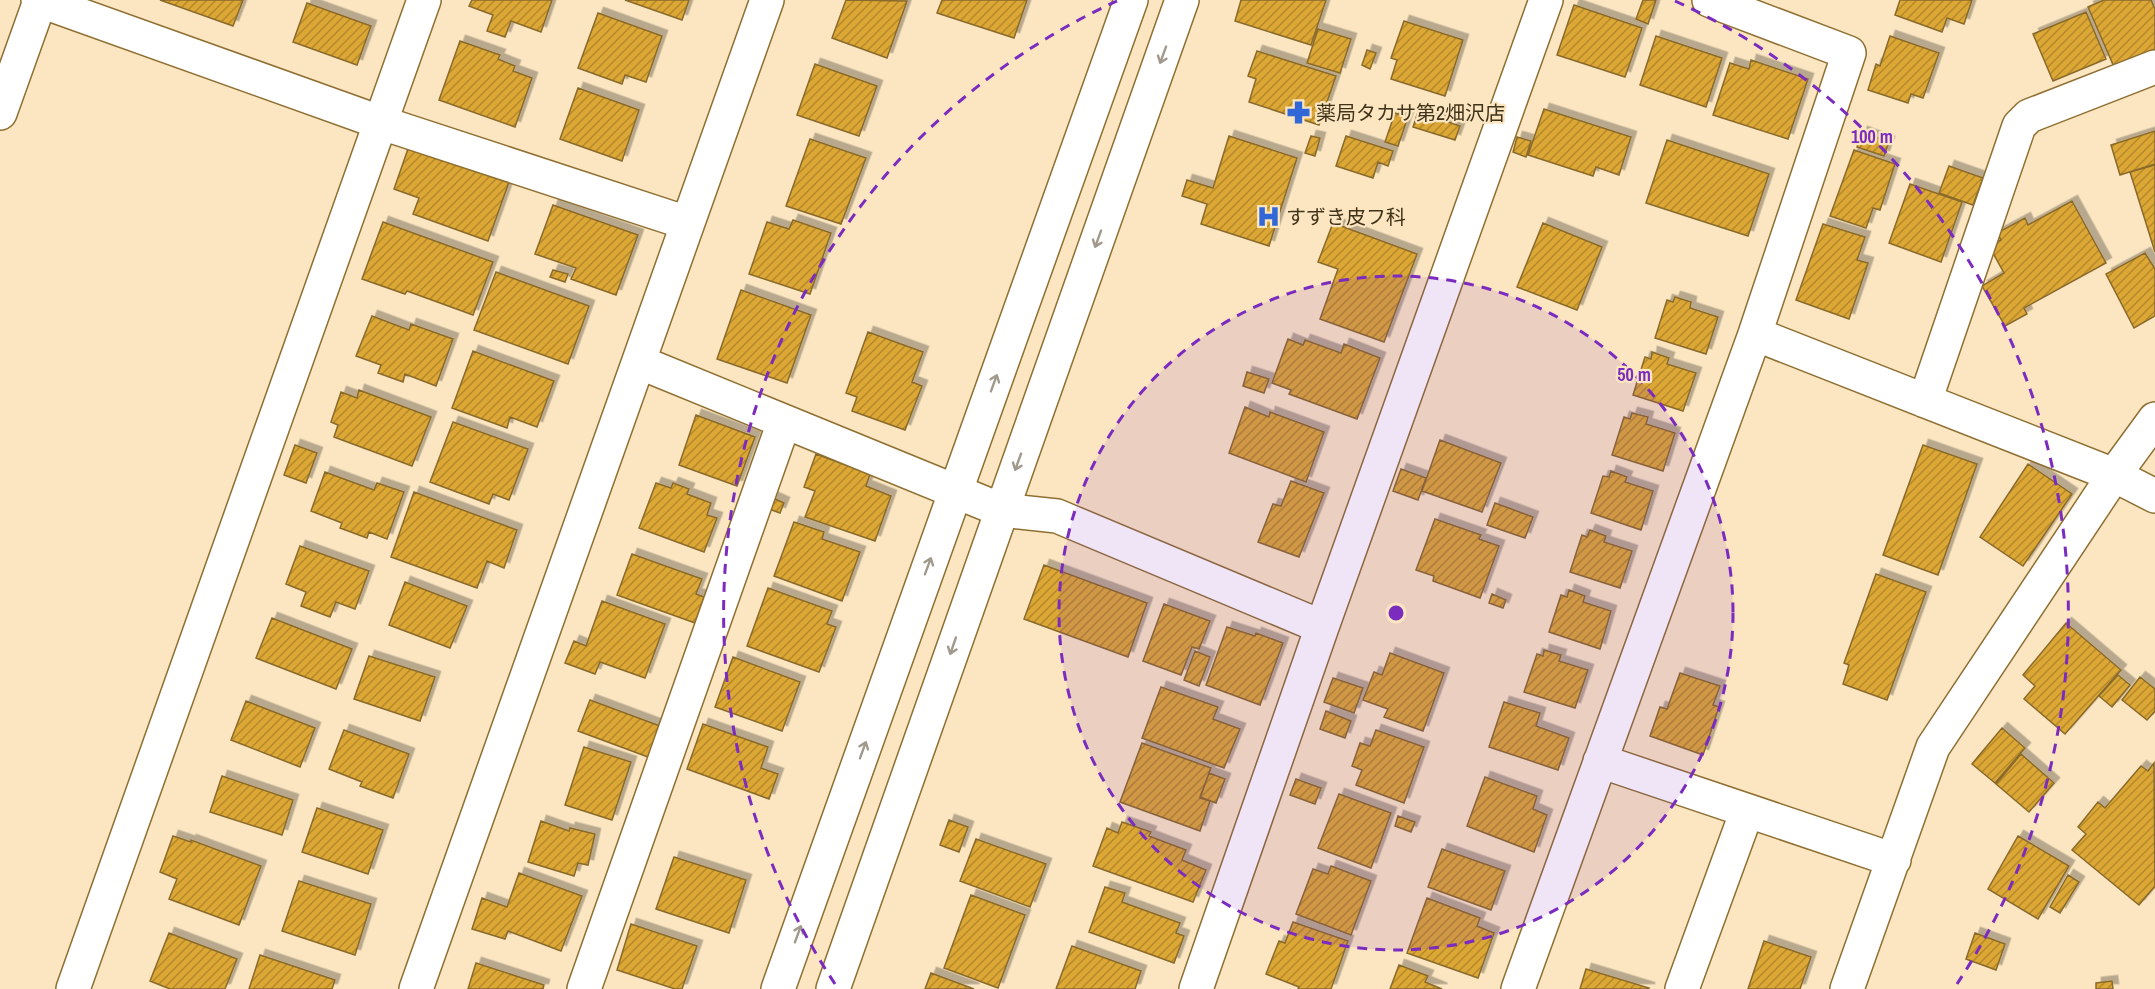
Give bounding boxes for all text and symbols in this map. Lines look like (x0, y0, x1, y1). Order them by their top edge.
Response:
one-way arrow (1156, 45, 1167, 64)
pharmacy icon: 薬局タカサ第2畑沢店 (1285, 99, 1311, 125)
place label: 薬局タカサ第2畑沢店 (1316, 99, 1505, 126)
text: 100 m (1851, 124, 1893, 149)
hospital icon: すずき皮フ科 (1255, 203, 1281, 229)
place label: すずき皮フ科 (1286, 203, 1406, 230)
one-way arrow (1091, 229, 1102, 248)
text: 50 m (1617, 362, 1651, 387)
one-way arrow (989, 374, 1000, 393)
one-way arrow (1012, 452, 1023, 471)
one-way arrow (924, 558, 935, 576)
centre of rings (1386, 603, 1406, 623)
one-way arrow (947, 636, 958, 655)
one-way arrow (858, 741, 869, 760)
one-way arrow (793, 925, 804, 944)

